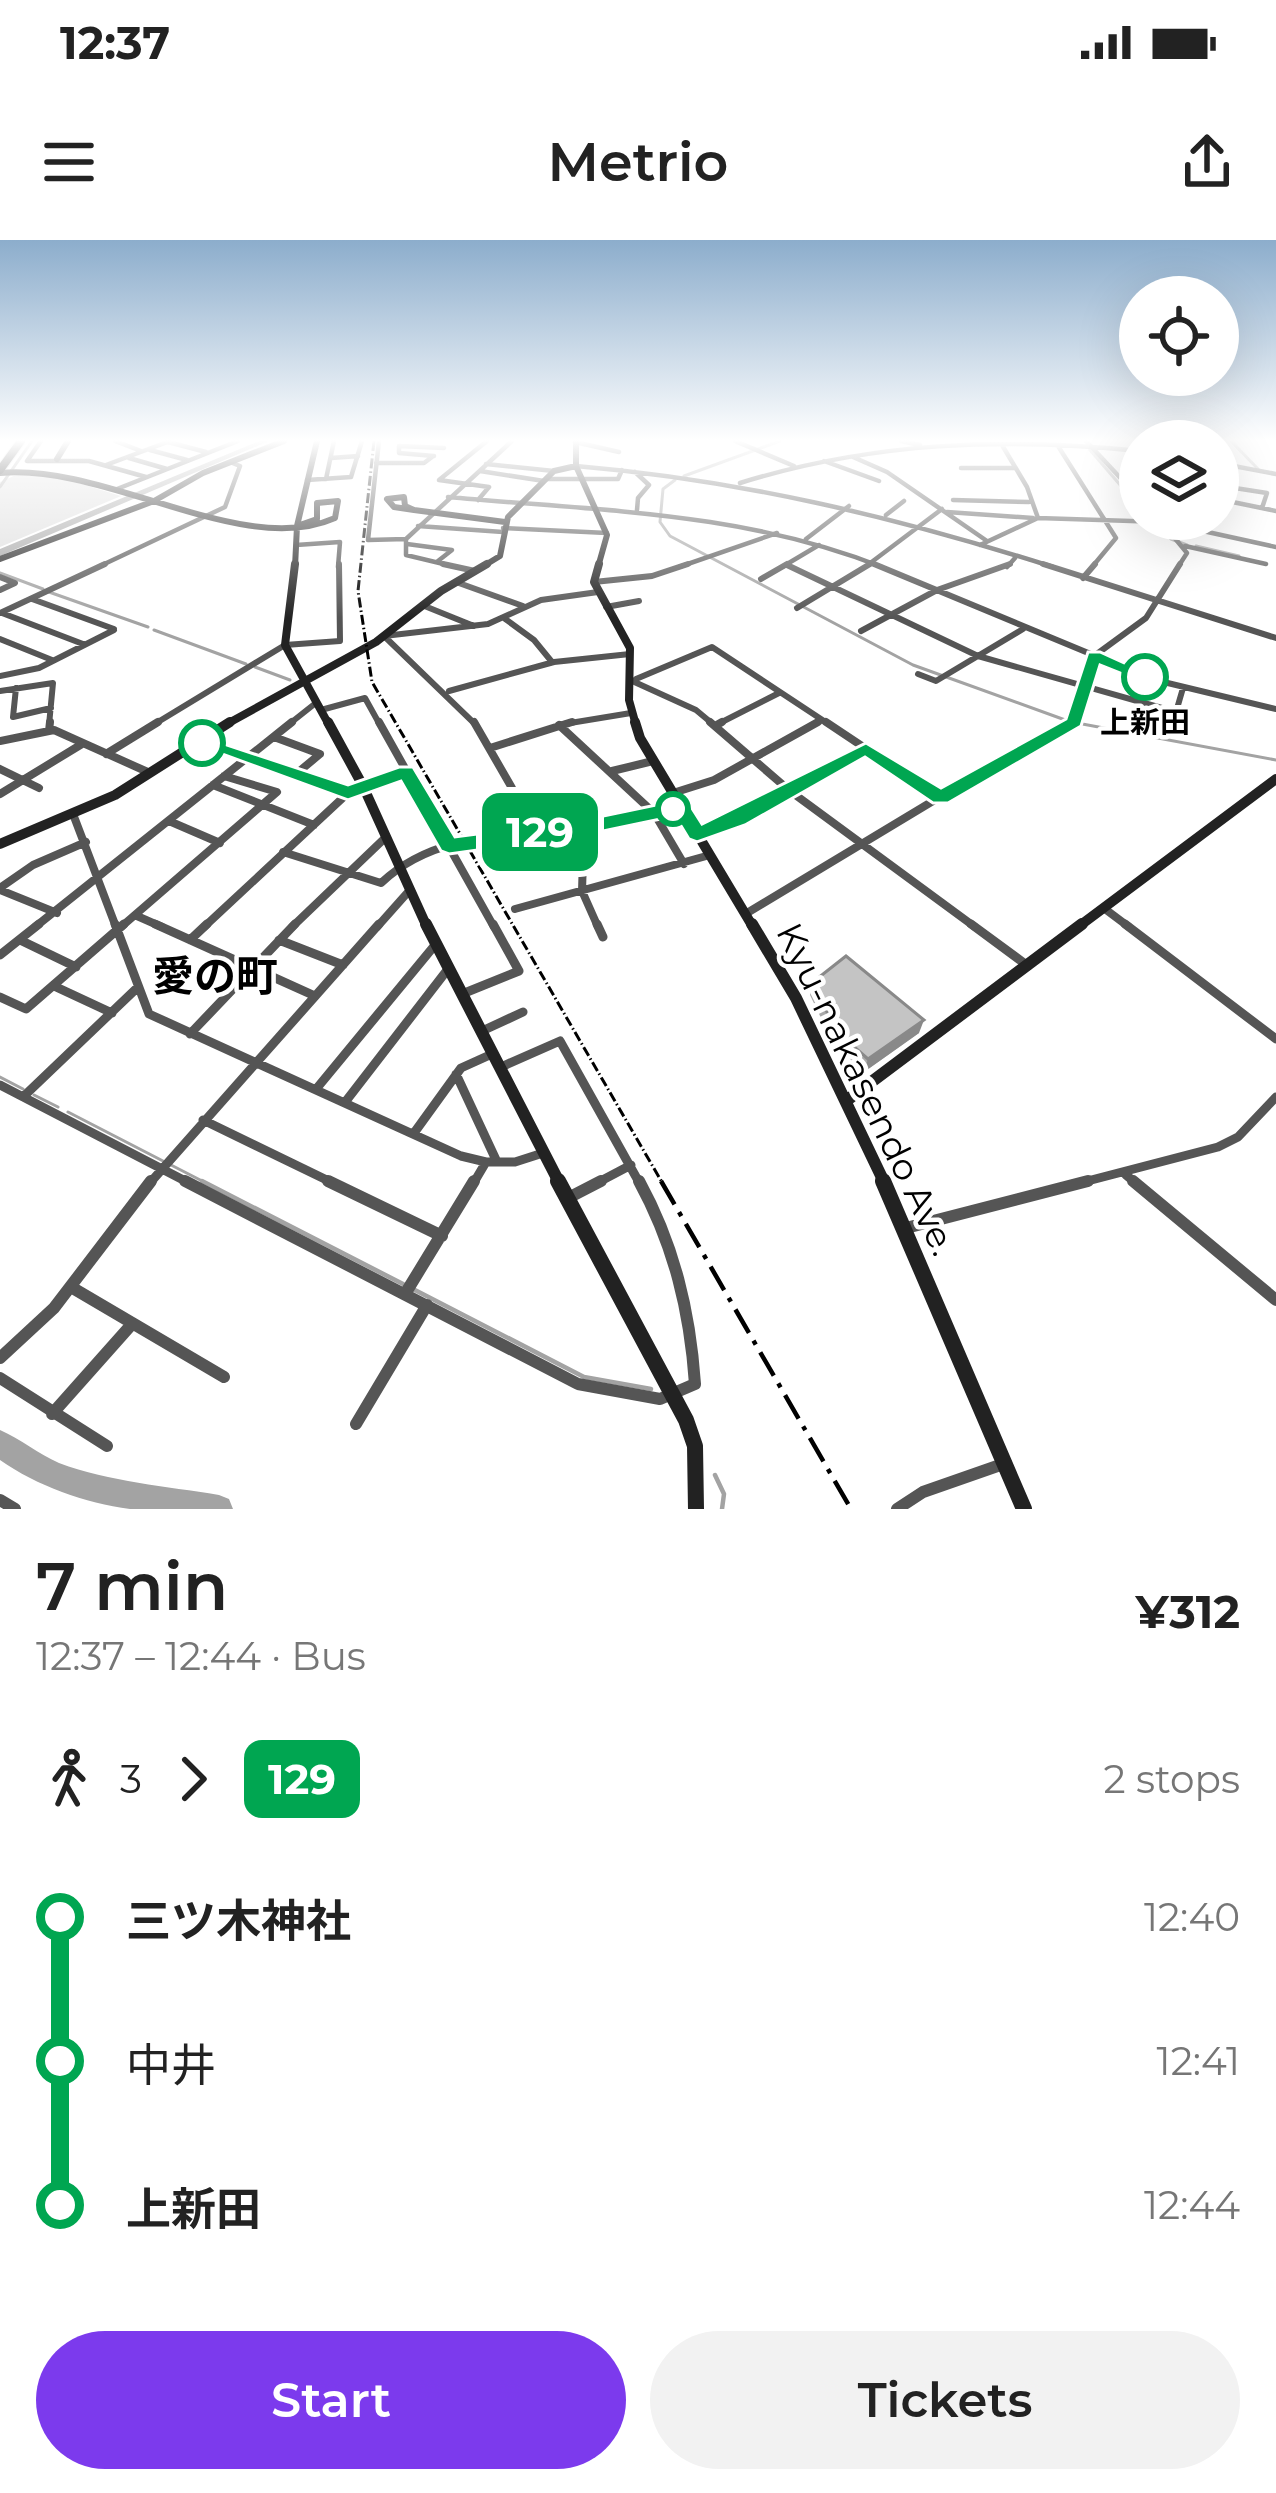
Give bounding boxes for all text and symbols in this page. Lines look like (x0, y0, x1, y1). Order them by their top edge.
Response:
text: 12:37 (60, 15, 170, 70)
icon: menu (36, 129, 102, 195)
text: Metrio (548, 129, 728, 195)
icon: share (1174, 129, 1240, 195)
map controls (1119, 276, 1239, 540)
button: locate (1119, 276, 1239, 396)
button: layers (1119, 420, 1239, 540)
marker: 上新田 (1123, 655, 1167, 699)
place label: 上新田 (1100, 704, 1190, 741)
unlabelled marker (180, 721, 224, 765)
line badge: 129 (471, 793, 609, 871)
unlabelled marker (657, 793, 689, 825)
text: 129 (506, 806, 574, 858)
street label: Kyu-nakasendo Ave. (767, 916, 967, 1262)
district label: 愛の町 (152, 950, 278, 1002)
text: 7 min (36, 1546, 228, 1627)
text: ¥312 (1136, 1584, 1240, 1639)
text: 12:37 – 12:44 · Bus (36, 1632, 366, 1680)
icon: walk (36, 1746, 102, 1812)
icon: forward (160, 1746, 226, 1812)
text: 129 (268, 1753, 336, 1805)
text: 3 (120, 1755, 142, 1803)
text: 2 stops (1104, 1755, 1240, 1803)
text: 三ツ木神社 (126, 1893, 351, 1948)
text: 12:40 (1144, 1893, 1240, 1941)
text: 中井 (126, 2037, 216, 2092)
text: 12:41 (1157, 2037, 1240, 2085)
text: 上新田 (126, 2181, 261, 2236)
text: 12:44 (1144, 2181, 1240, 2229)
button: Start (36, 2331, 626, 2469)
button: Tickets (650, 2331, 1240, 2469)

